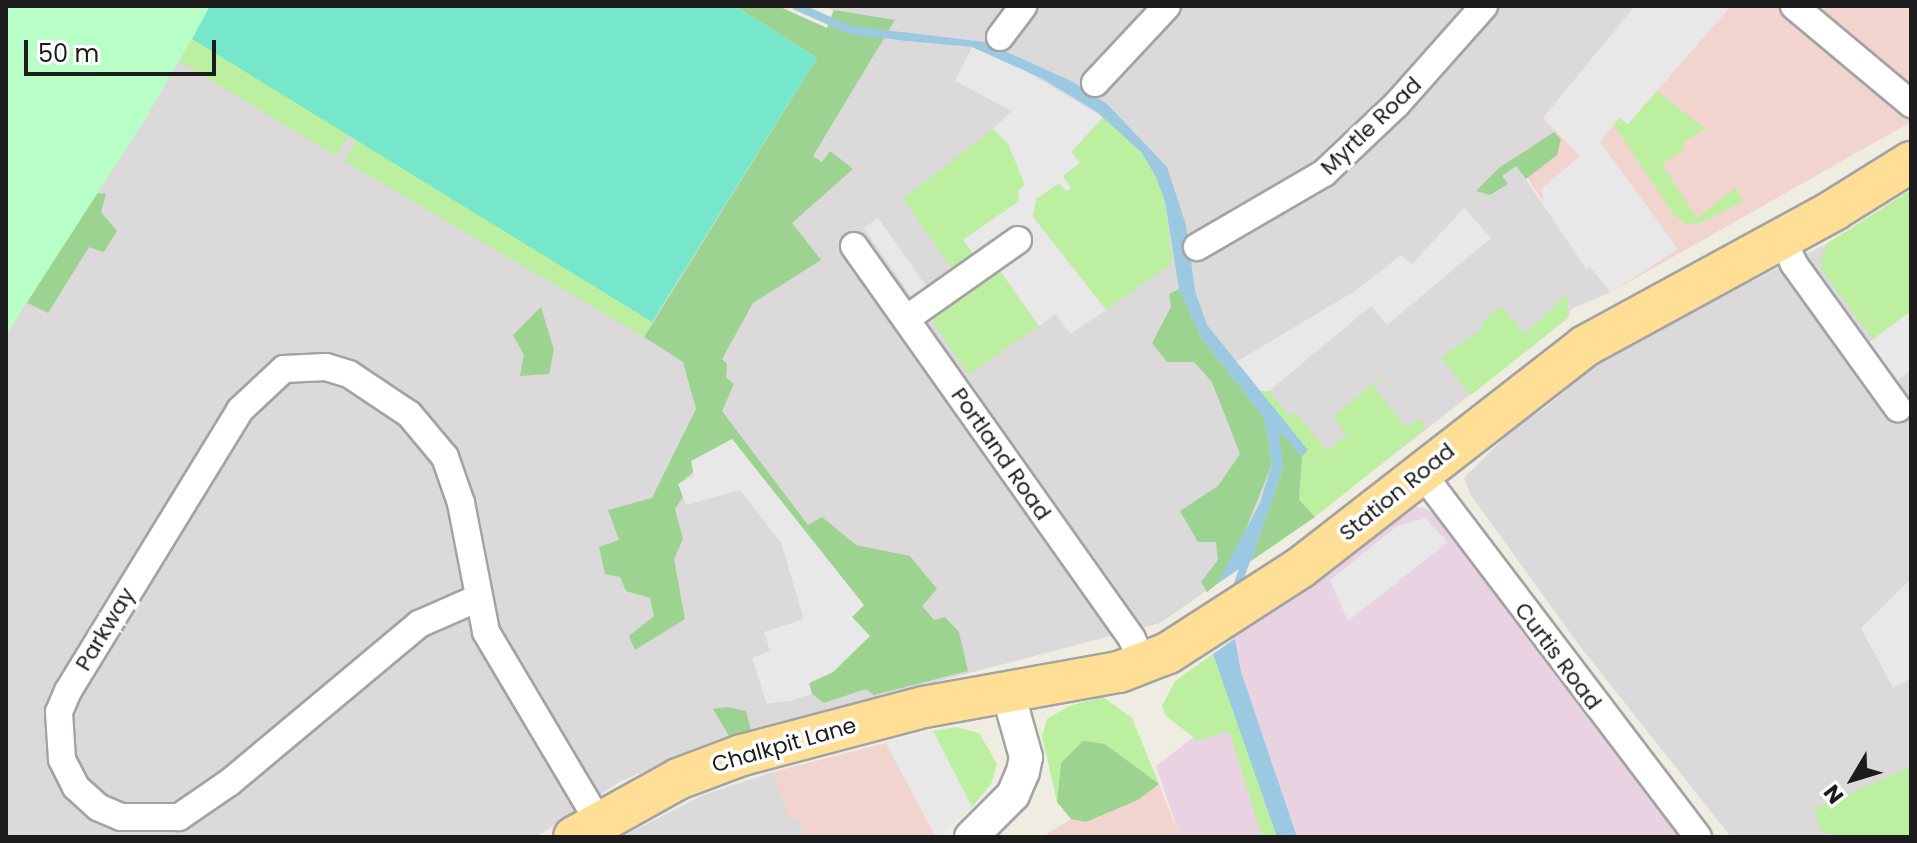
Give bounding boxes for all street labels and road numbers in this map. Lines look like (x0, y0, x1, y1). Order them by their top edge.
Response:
street label: Myrtle Road (1315, 71, 1427, 181)
street label: Portland Road (946, 383, 1056, 525)
street label: Station Road (1334, 438, 1460, 546)
street label: Parkway (70, 583, 140, 675)
street label: Curtis Road (1509, 597, 1607, 715)
street label: Chalkpit Lane (709, 712, 859, 778)

